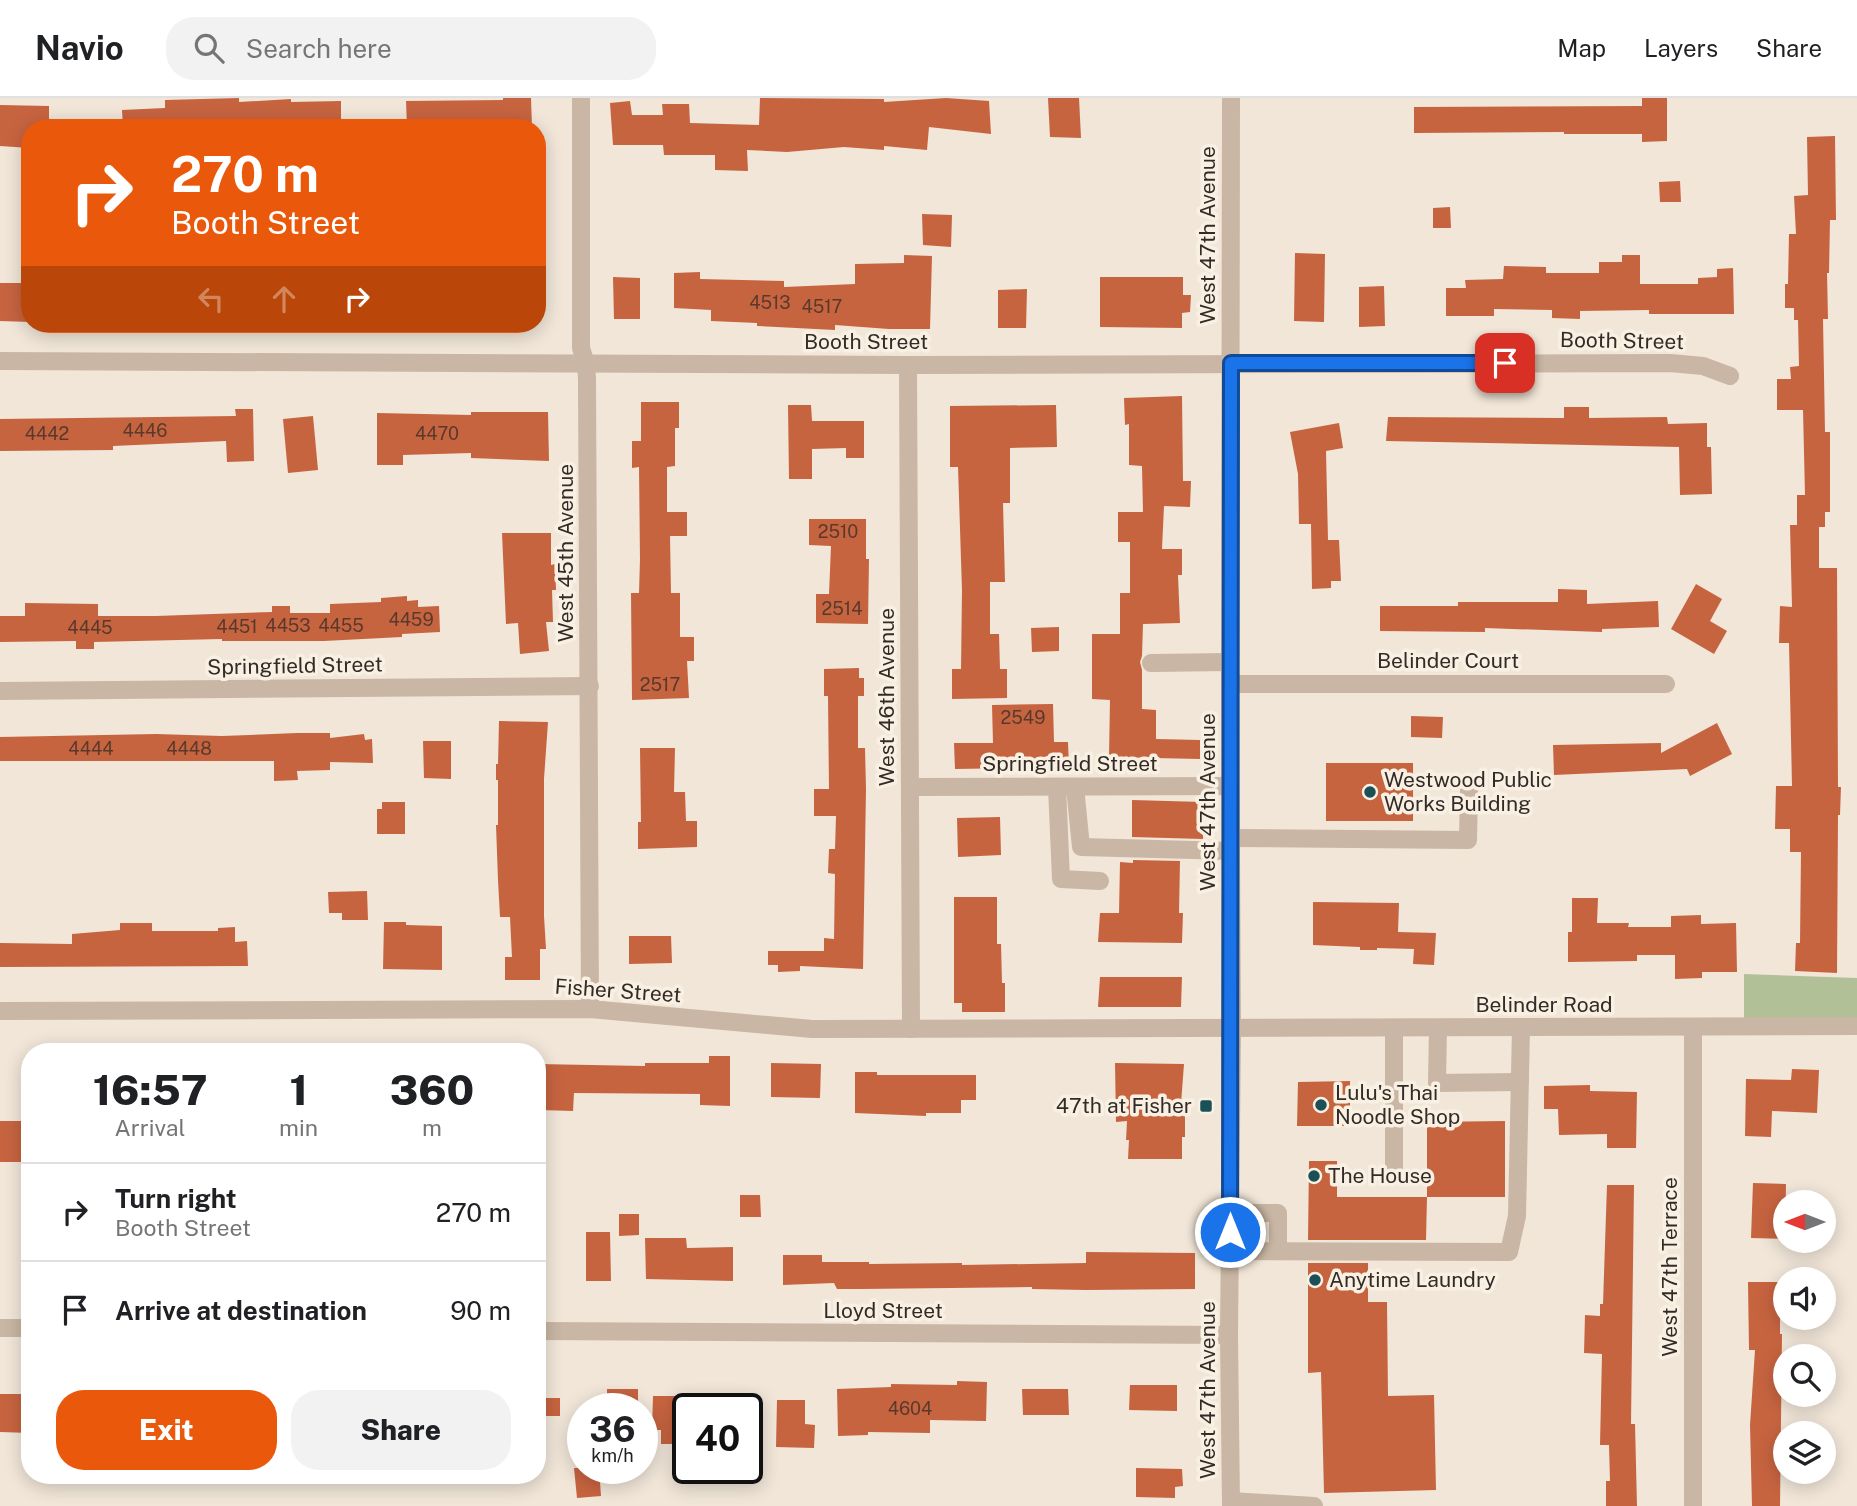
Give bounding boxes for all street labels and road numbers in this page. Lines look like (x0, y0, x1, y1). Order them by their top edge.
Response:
street label: West 47th Avenue (1195, 146, 1220, 324)
street label: Booth Street (1560, 327, 1684, 354)
street label: Booth Street (804, 329, 928, 354)
street label: West 45th Avenue (553, 464, 578, 642)
street label: West 46th Avenue (874, 608, 899, 786)
street label: Belinder Court (1377, 648, 1519, 673)
street label: Springfield Street (207, 651, 383, 680)
street label: West 47th Avenue (1195, 713, 1220, 891)
street label: Springfield Street (982, 751, 1158, 776)
street label: Fisher Street (554, 974, 682, 1007)
street label: Belinder Road (1475, 992, 1613, 1017)
street label: West 47th Terrace (1657, 1177, 1682, 1357)
street label: Lloyd Street (823, 1298, 943, 1323)
street label: West 47th Avenue (1195, 1301, 1220, 1479)

